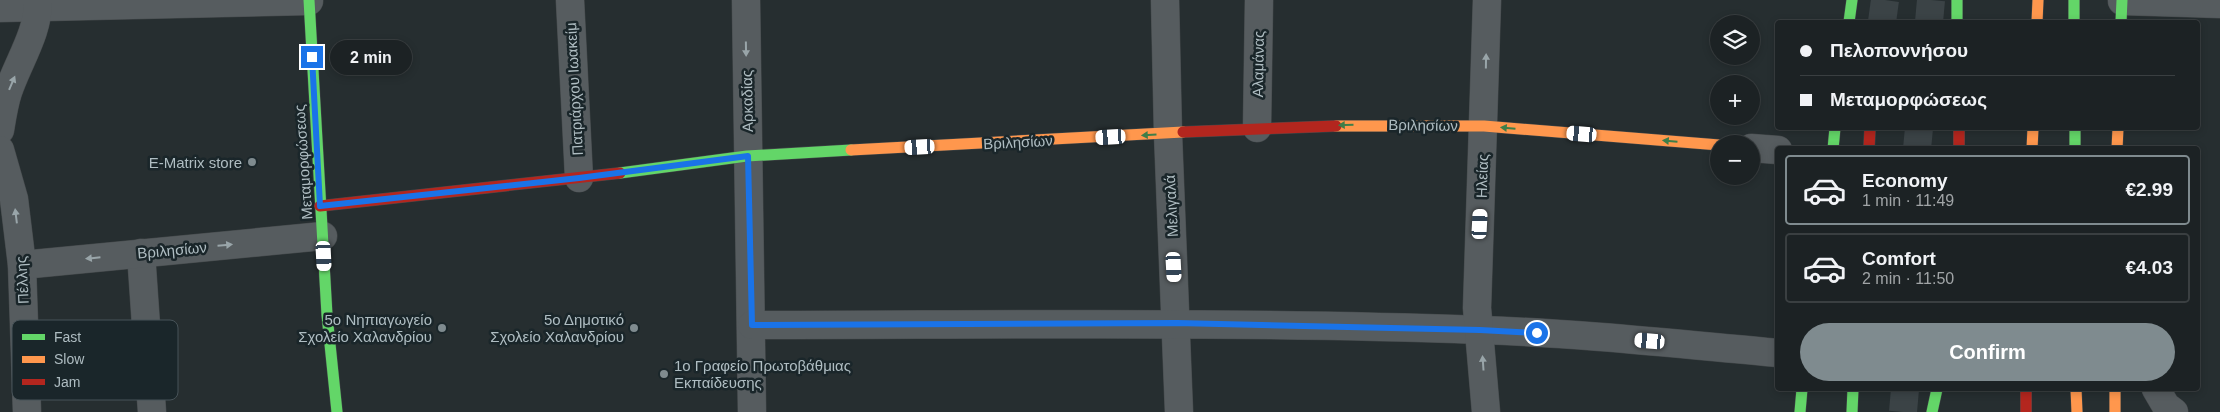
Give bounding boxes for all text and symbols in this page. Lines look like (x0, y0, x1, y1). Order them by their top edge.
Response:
map controls (1710, 15, 1760, 185)
button: layers (1710, 15, 1760, 65)
street label: Πατριάρχου Ιωακείμ (562, 22, 586, 156)
street label: Αλαμάνας (1249, 31, 1267, 97)
callout: 2 min (330, 40, 412, 74)
text: Πελοποννήσου (1830, 40, 1968, 61)
one-way arrow (742, 41, 750, 57)
route end (301, 46, 323, 68)
text: 2 min (350, 49, 392, 66)
one-way arrow (1482, 53, 1490, 69)
street label: Αρκαδίας (738, 70, 756, 132)
button: + (1710, 75, 1760, 125)
one-way arrow (9, 76, 17, 90)
text: Μεταμορφώσεως (1830, 89, 1987, 110)
street label: Μεταμορφώσεως (290, 104, 316, 220)
street label: Βριλησίων (1388, 116, 1458, 134)
one-way arrow (1338, 122, 1354, 130)
one-way arrow (1500, 124, 1516, 132)
car (1566, 125, 1597, 143)
car (1095, 129, 1126, 145)
street label: Βριλησίων (983, 132, 1053, 152)
one-way arrow (1140, 132, 1156, 140)
button: − (1710, 135, 1760, 185)
one-way arrow (1662, 137, 1678, 145)
car (904, 139, 935, 155)
place label: E-Matrix store (149, 154, 242, 171)
street label: Ηλείας (1473, 154, 1491, 198)
marker: E-Matrix store (246, 156, 258, 168)
icon: car (1802, 168, 1847, 213)
text: Economy (1862, 170, 1948, 191)
street label: Μελιγαλά (1161, 174, 1181, 237)
text: €2.99 (2125, 179, 2173, 200)
text: 1 min · 11:49 (1862, 192, 1954, 209)
one-way arrow (12, 208, 20, 224)
car (1471, 209, 1488, 239)
street label: Βριλησίων (137, 239, 207, 261)
one-way arrow (217, 241, 233, 249)
car (315, 241, 332, 271)
icon: car (1802, 246, 1847, 291)
text: Comfort (1862, 248, 1936, 269)
car (1165, 252, 1182, 282)
one-way arrow (85, 254, 101, 262)
street label: Πέλλης (12, 256, 32, 304)
text: €4.03 (2125, 257, 2173, 278)
text: 2 min · 11:50 (1862, 270, 1954, 287)
place label: 5ο Νηπιαγωγείο Σχολείο Χαλανδρίου (298, 311, 432, 345)
place label: 5ο Δημοτικό Σχολείο Χαλανδρίου (490, 311, 624, 345)
legend (12, 320, 178, 400)
marker: 5ο Νηπιαγωγείο Σχολείο Χαλανδρίου (436, 322, 448, 334)
marker: 5ο Δημοτικό Σχολείο Χαλανδρίου (628, 322, 640, 334)
route start (1526, 322, 1548, 344)
button: Confirm (1800, 323, 2175, 381)
text: Fast (54, 329, 81, 345)
car (1634, 332, 1665, 350)
text: Slow (54, 351, 85, 367)
one-way arrow (1479, 355, 1487, 371)
place label: 1ο Γραφείο Πρωτοβάθμιας Εκπαίδευσης (674, 357, 851, 391)
marker: 1ο Γραφείο Πρωτοβάθμιας Εκπαίδευσης (658, 368, 670, 380)
text: Jam (54, 374, 80, 390)

